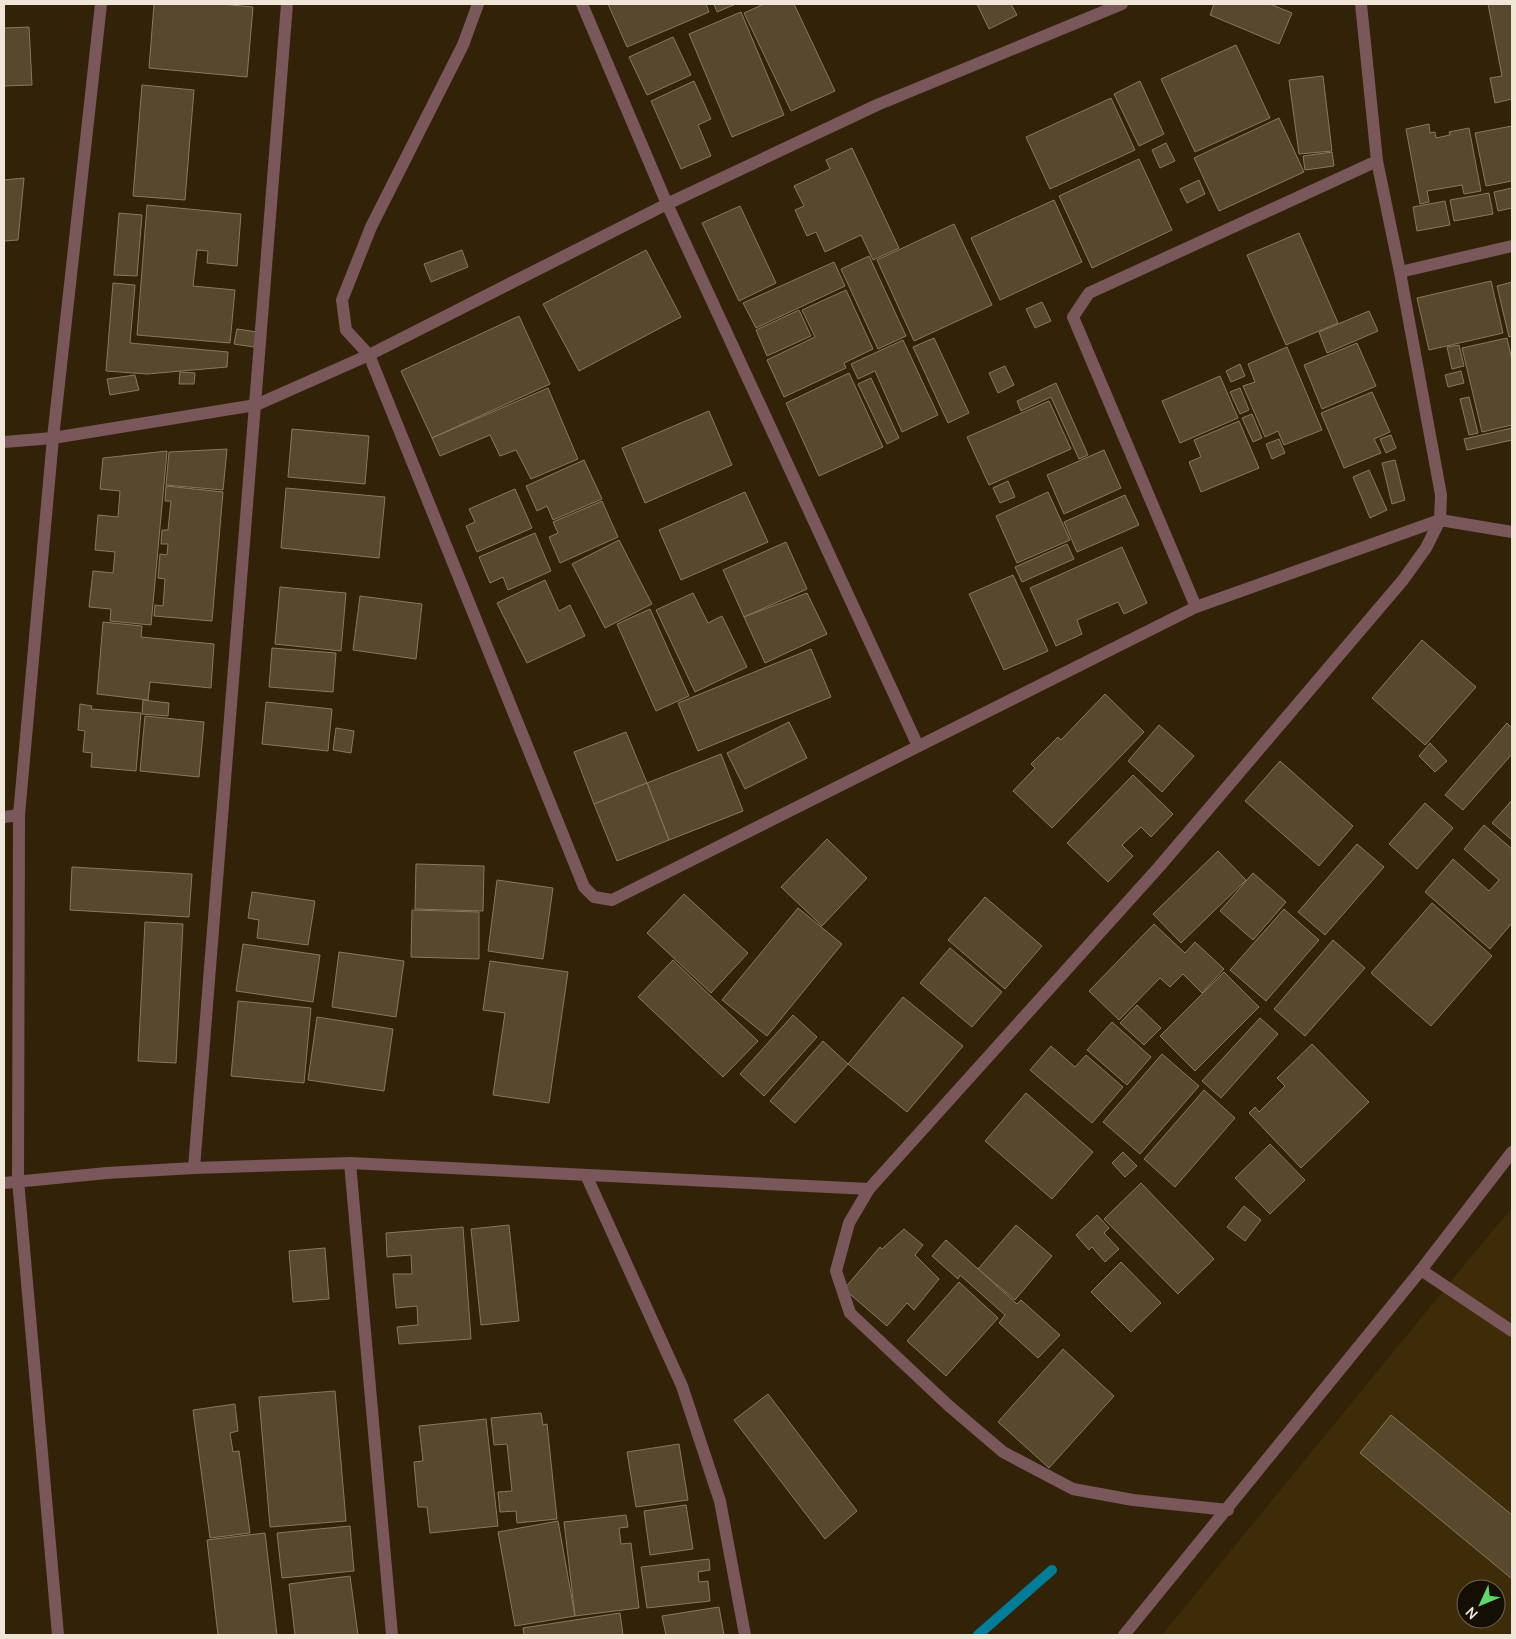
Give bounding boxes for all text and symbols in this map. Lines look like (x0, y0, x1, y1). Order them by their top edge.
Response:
north arrow (1456, 1579, 1506, 1629)
text: N (1461, 1603, 1482, 1624)

